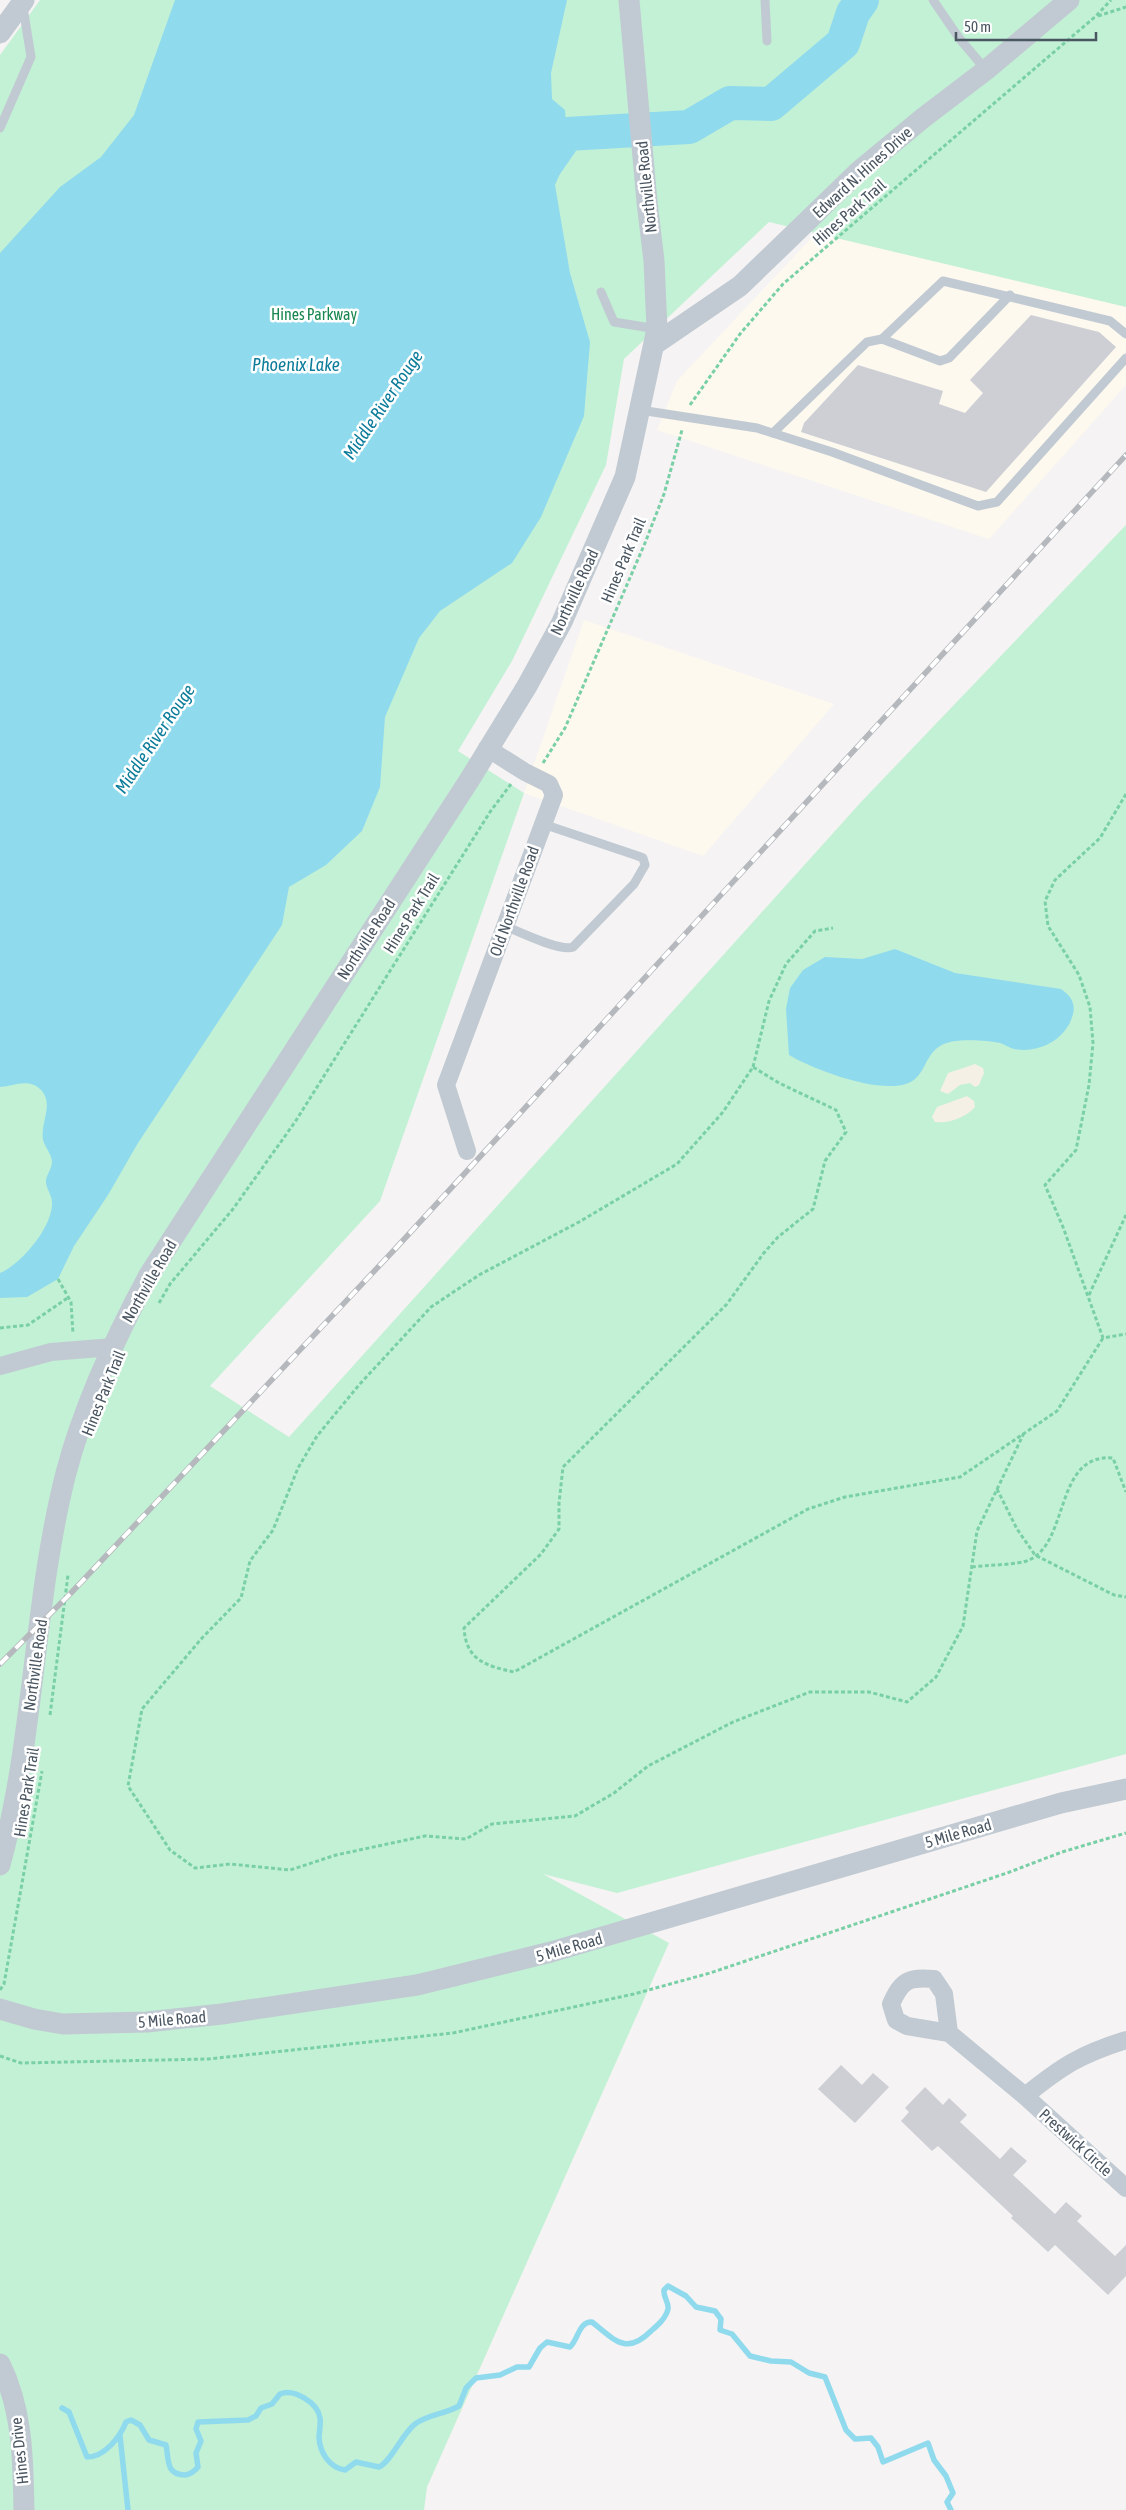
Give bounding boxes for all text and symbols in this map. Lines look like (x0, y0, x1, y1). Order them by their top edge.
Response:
scale bar (956, 10, 1096, 42)
text: 50 m (964, 18, 991, 35)
street label: Edward N. Hines Drive (809, 123, 915, 221)
street label: Northville Road (632, 140, 660, 234)
street label: Hines Park Trail (809, 175, 890, 249)
park label: Hines Parkway (271, 305, 357, 324)
water label: Middle River Rouge (338, 346, 427, 463)
water label: Phoenix Lake (252, 354, 340, 375)
street label: Hines Park Trail (597, 514, 649, 605)
street label: Northville Road (546, 546, 602, 638)
water label: Middle River Rouge (110, 680, 199, 797)
street label: Old Northville Road (486, 844, 542, 958)
street label: Hines Park Trail (379, 869, 443, 956)
street label: Northville Road (333, 895, 399, 983)
street label: Northville Road (118, 1236, 180, 1326)
street label: Hines Park Trail (78, 1347, 129, 1438)
street label: Northville Road (20, 1618, 50, 1712)
street label: Hines Park Trail (10, 1745, 42, 1838)
street label: 5 Mile Road (923, 1815, 993, 1851)
street label: 5 Mile Road (534, 1929, 604, 1965)
street label: 5 Mile Road (137, 2007, 207, 2031)
street label: Prestwick Circle (1036, 2105, 1116, 2179)
street label: Hines Drive (7, 2417, 31, 2485)

